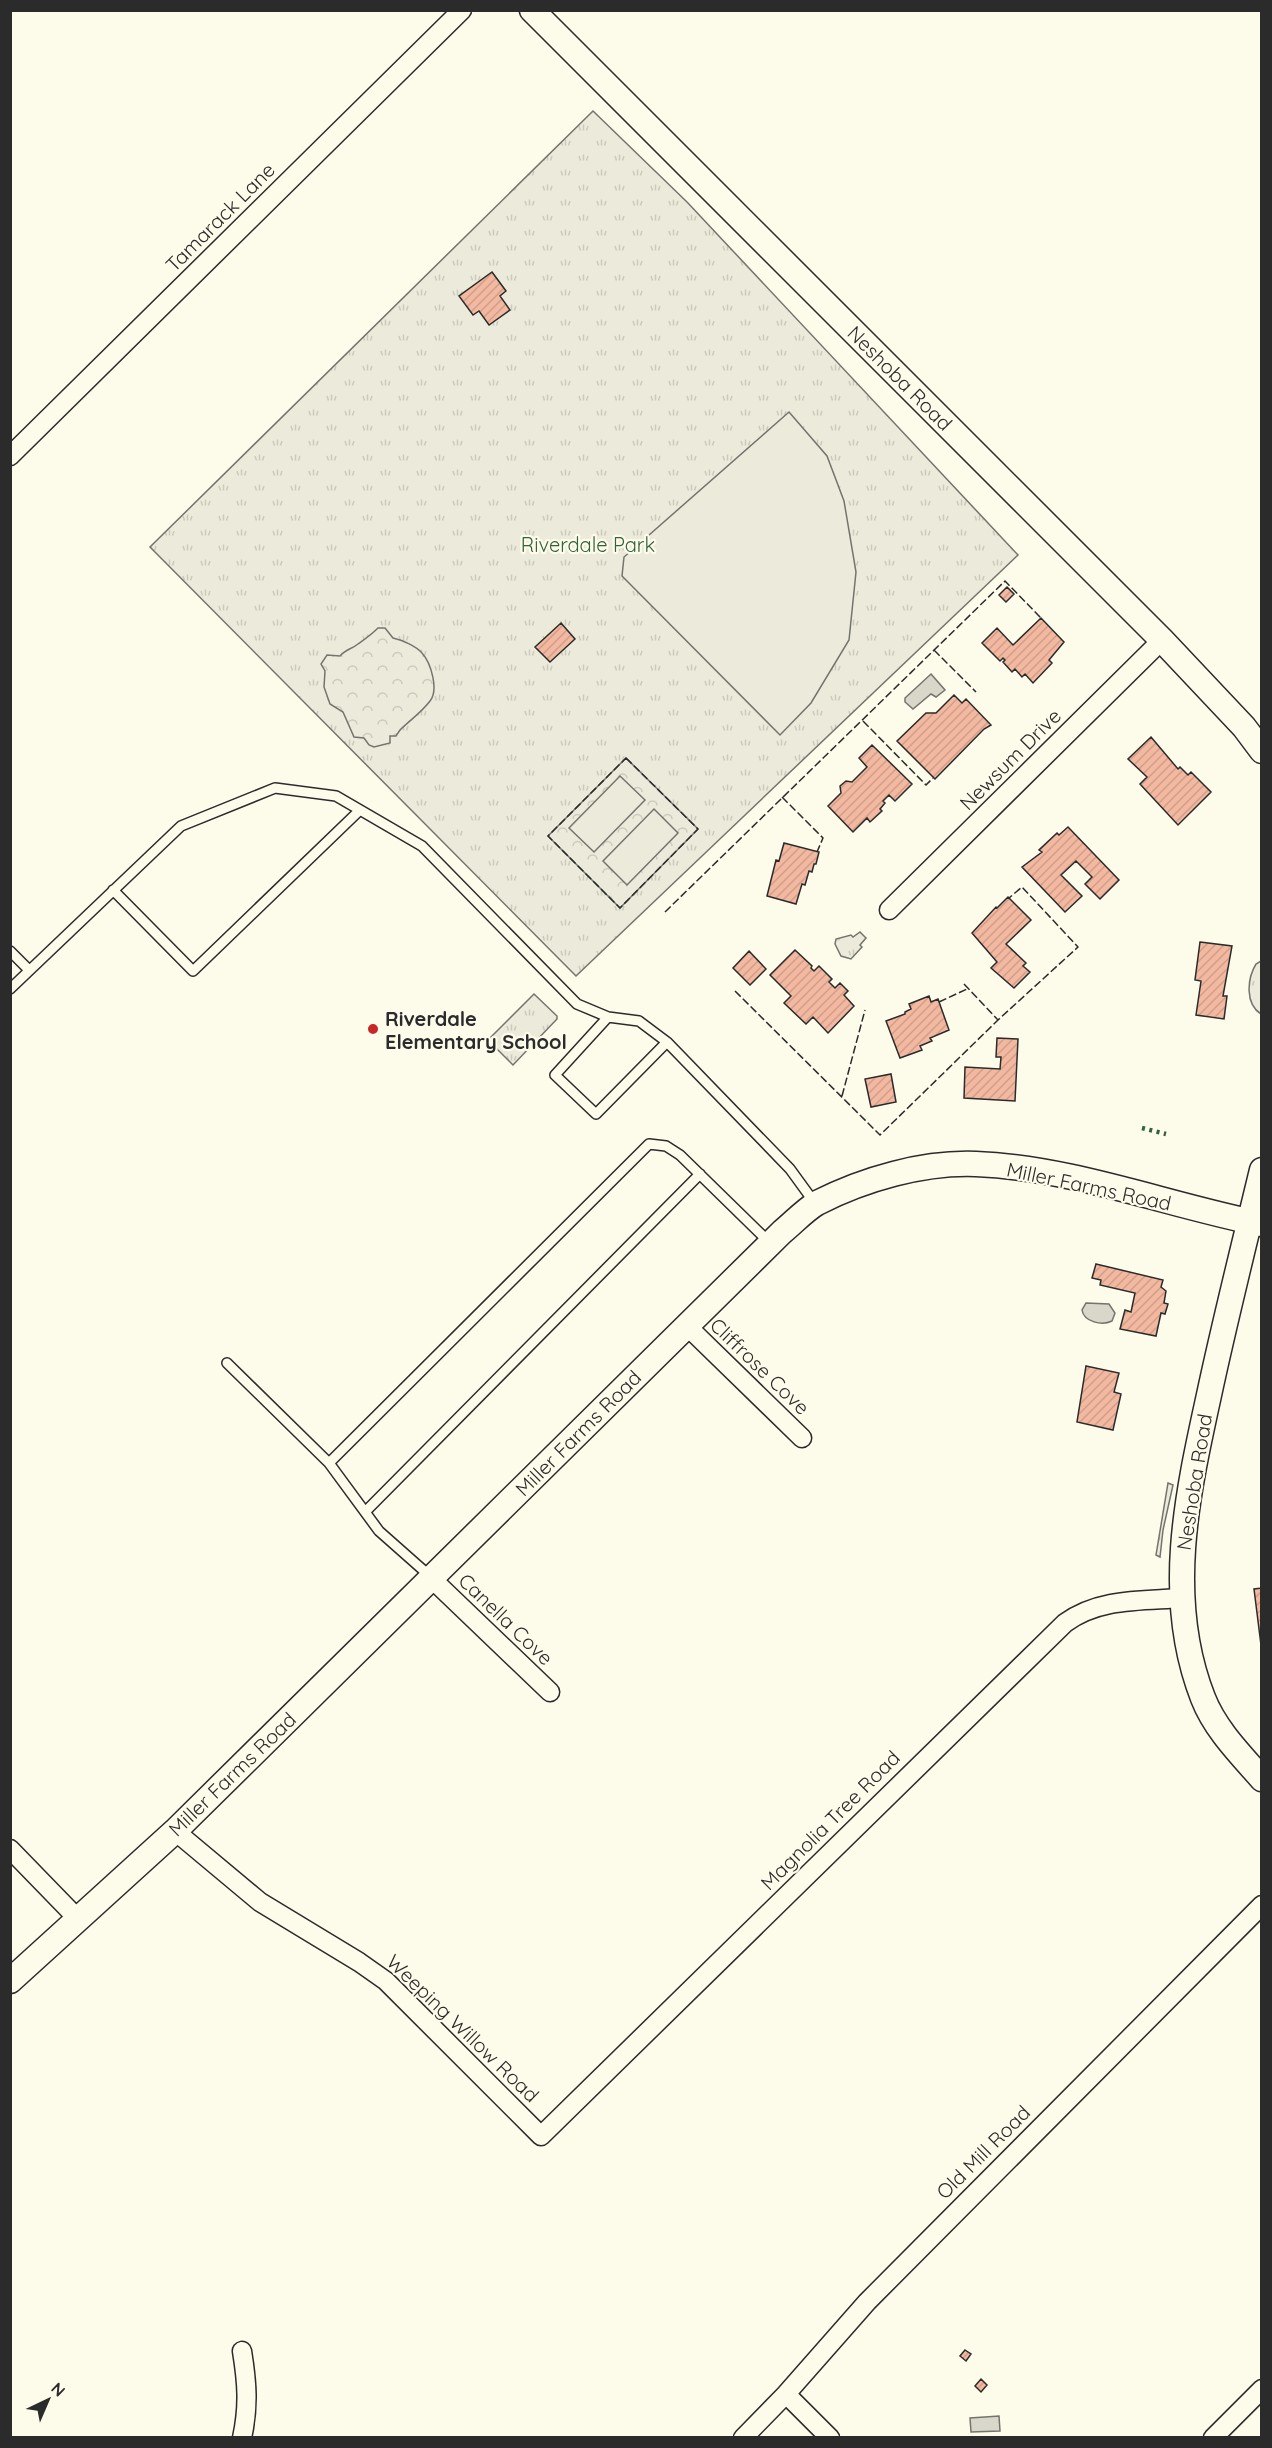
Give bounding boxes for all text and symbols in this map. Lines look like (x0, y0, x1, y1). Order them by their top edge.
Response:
street label: Tamarack Lane (160, 157, 280, 277)
street label: Neshoba Road (842, 320, 958, 436)
park label: Riverdale Park (521, 532, 655, 557)
street label: Newsum Drive (954, 703, 1066, 815)
place label: Riverdale Elementary School (385, 1006, 567, 1054)
marker: Riverdale Elementary School (366, 1022, 380, 1036)
street label: Miller Farms Road (1004, 1156, 1174, 1216)
street label: Cliffrose Cove (705, 1312, 815, 1420)
street label: Miller Farms Road (510, 1365, 646, 1501)
street label: Neshoba Road (1171, 1412, 1217, 1552)
street label: Canella Cove (454, 1568, 558, 1670)
street label: Miller Farms Road (163, 1707, 301, 1841)
street label: Magnolia Tree Road (755, 1745, 905, 1895)
street label: Weeping Willow Road (382, 1949, 544, 2107)
street label: Old Mill Road (931, 2100, 1035, 2204)
north arrow (18, 2370, 78, 2430)
text: N (47, 2378, 70, 2400)

